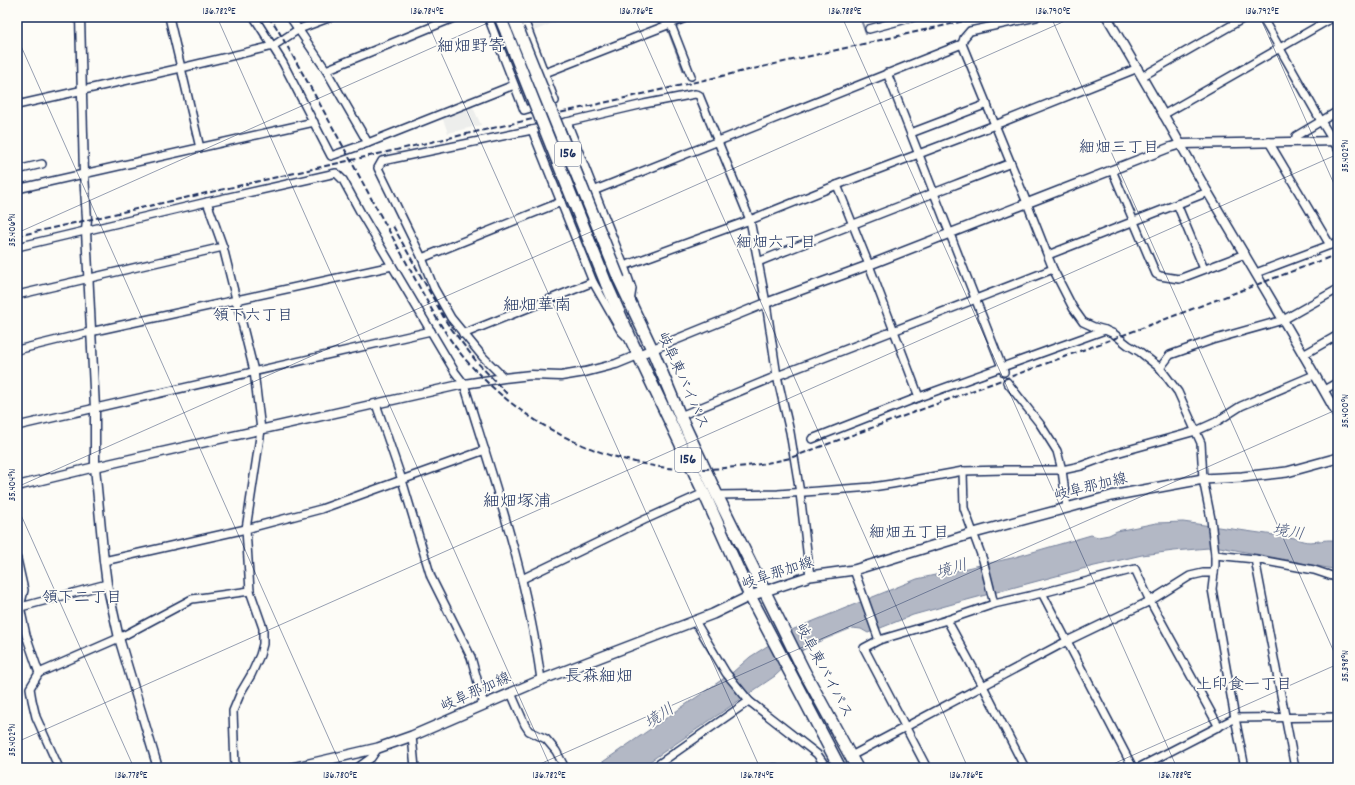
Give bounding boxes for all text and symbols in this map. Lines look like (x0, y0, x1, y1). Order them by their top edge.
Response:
text: 136.782°E (202, 5, 236, 19)
text: 136.784°E (411, 5, 444, 19)
text: 136.786°E (619, 5, 653, 19)
text: 136.788°E (829, 5, 862, 19)
text: 136.790°E (1036, 5, 1071, 19)
text: 136.792°E (1245, 5, 1279, 19)
district label: 細畑野寄 (437, 36, 505, 60)
district label: 細畑三丁目 (1079, 137, 1159, 160)
text: 35.402°N (1339, 140, 1353, 172)
road number: 156 (555, 142, 581, 166)
text: 35.406°N (6, 213, 20, 247)
district label: 細畑六丁目 (736, 232, 816, 255)
district label: 細畑華南 (503, 295, 571, 319)
district label: 領下六丁目 (213, 305, 293, 328)
street label: 岐阜東バイパス (651, 329, 713, 433)
text: 35.400°N (1339, 394, 1353, 428)
road number: 156 (675, 448, 701, 472)
street label: 岐阜那加線 (1052, 468, 1130, 508)
text: 35.404°N (6, 469, 20, 501)
district label: 細畑塚浦 (483, 491, 551, 515)
water label: 境川 (1270, 519, 1306, 547)
district label: 細畑五丁目 (869, 522, 949, 545)
street label: 岐阜那加線 (739, 552, 817, 596)
water label: 境川 (933, 555, 971, 585)
district label: 領下二丁目 (42, 587, 122, 610)
street label: 岐阜東バイパス (789, 620, 857, 722)
text: 35.398°N (1339, 650, 1353, 682)
district label: 長森細畑 (565, 666, 633, 690)
street label: 岐阜那加線 (437, 668, 515, 718)
district label: 上印食一丁目 (1196, 674, 1292, 697)
water label: 境川 (640, 699, 680, 735)
text: 35.402°N (6, 724, 20, 756)
text: 136.778°E (115, 769, 148, 783)
text: 136.780°E (323, 769, 358, 783)
text: 136.782°E (532, 769, 566, 783)
text: 136.784°E (741, 769, 774, 783)
text: 136.786°E (949, 769, 983, 783)
text: 136.788°E (1159, 769, 1192, 783)

